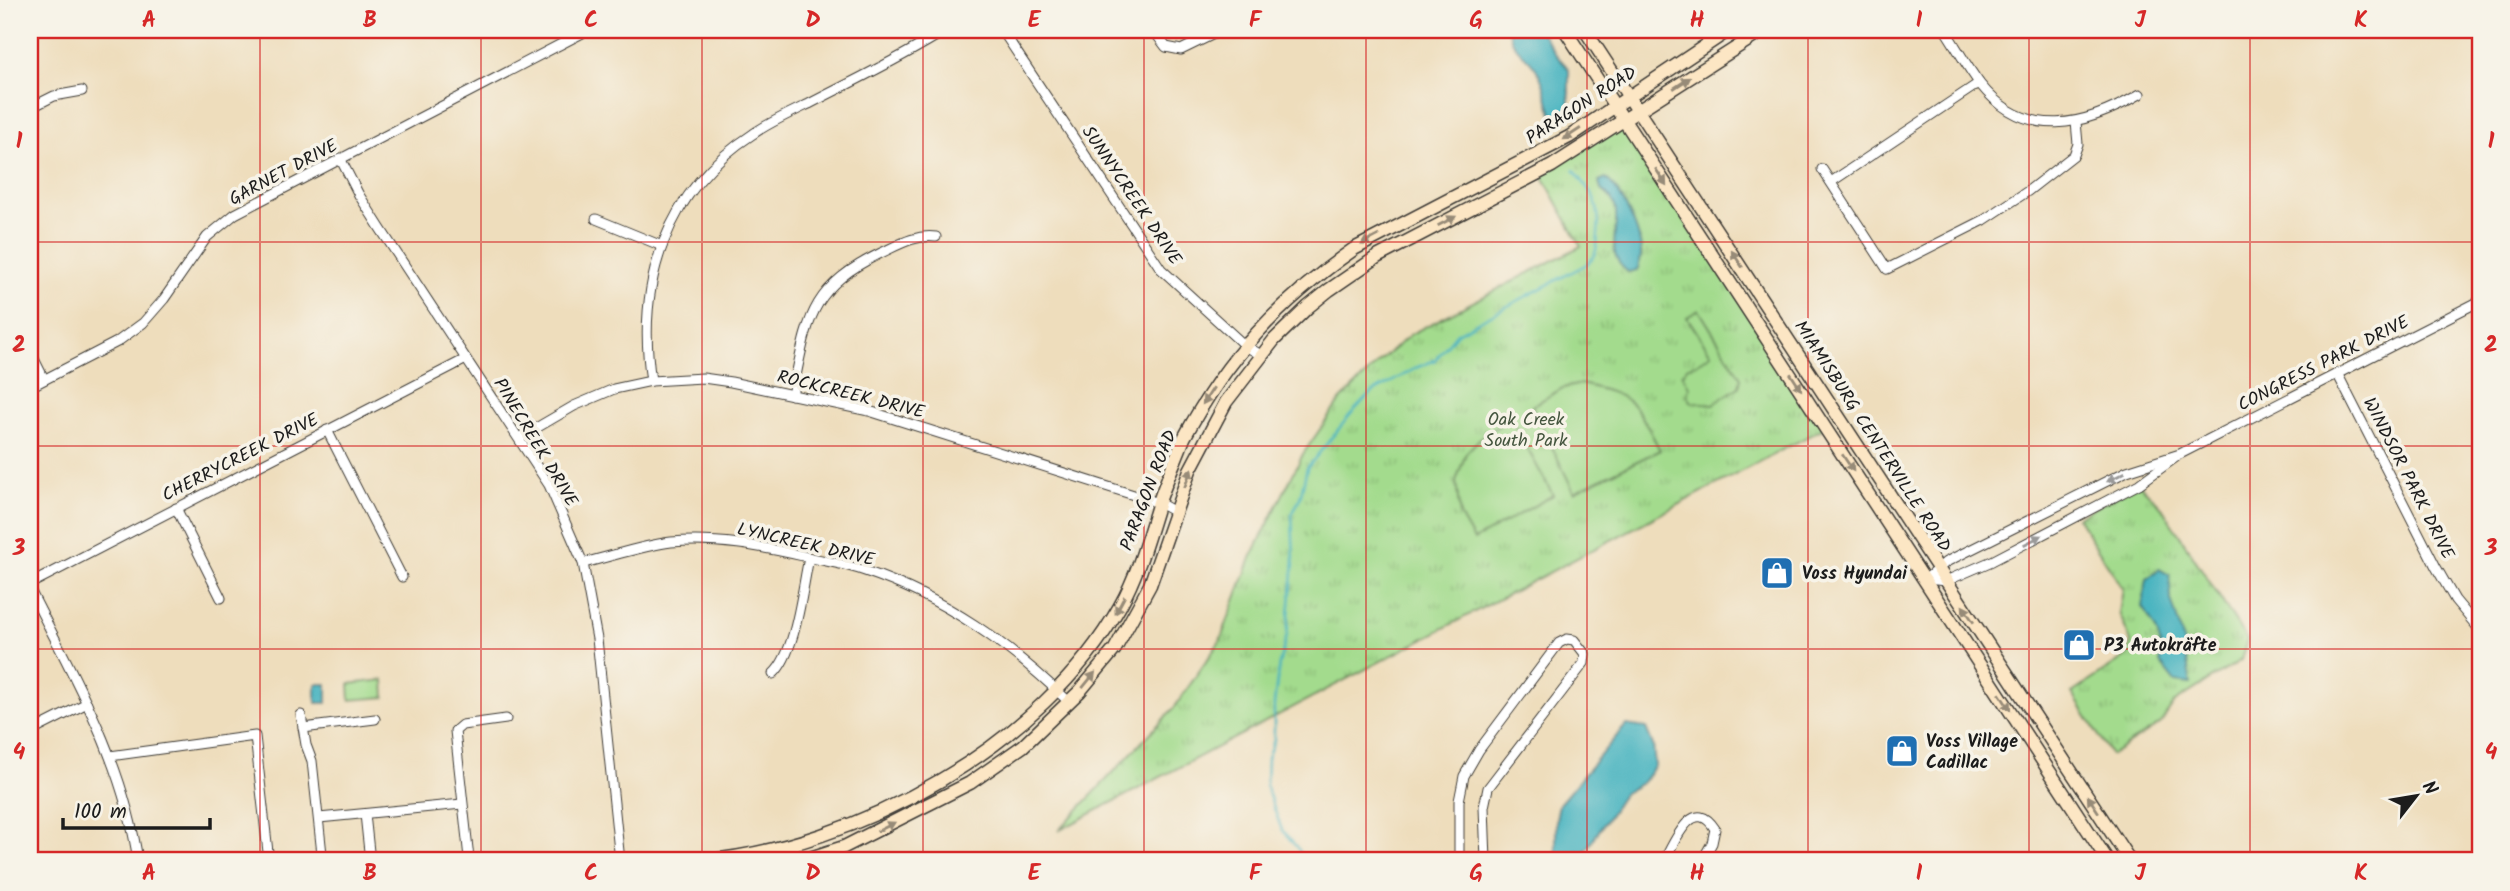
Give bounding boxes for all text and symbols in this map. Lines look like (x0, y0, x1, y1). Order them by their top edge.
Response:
text: A (142, 3, 156, 39)
text: B (363, 3, 377, 39)
text: C (584, 3, 598, 39)
text: D (805, 3, 821, 39)
text: E (1028, 3, 1042, 39)
text: F (1249, 3, 1263, 39)
text: G (1469, 3, 1483, 39)
text: H (1690, 3, 1705, 39)
text: I (1915, 3, 1923, 39)
text: J (2134, 3, 2146, 39)
text: K (2354, 3, 2368, 39)
street label: PARAGON ROAD (1520, 59, 1644, 153)
one-way arrow (1672, 76, 1692, 89)
street label: SUNNYCREEK DRIVE (1073, 120, 1189, 272)
text: 1 (16, 124, 23, 160)
text: 1 (2488, 124, 2495, 160)
one-way arrow (1562, 128, 1581, 141)
street label: GARNET DRIVE (224, 132, 344, 214)
one-way arrow (1655, 168, 1668, 187)
one-way arrow (1437, 215, 1457, 227)
one-way arrow (1360, 234, 1380, 246)
one-way arrow (1730, 250, 1743, 269)
street label: CONGRESS PARK DRIVE (2233, 308, 2415, 420)
street label: MIAMISBURG CENTERVILLE ROAD (1786, 315, 1958, 559)
text: 2 (12, 328, 26, 364)
text: 2 (2484, 328, 2498, 364)
street label: ROCKCREEK DRIVE (774, 363, 928, 428)
street label: PINECREEK DRIVE (485, 373, 585, 513)
one-way arrow (1789, 373, 1802, 392)
one-way arrow (1202, 387, 1215, 406)
street label: WINDSOR PARK DRIVE (2354, 392, 2461, 565)
street label: CHERRYCREEK DRIVE (157, 406, 325, 510)
park label: Oak Creek South Park (1485, 406, 1568, 456)
street label: PARAGON ROAD (1113, 425, 1186, 555)
one-way arrow (1841, 454, 1854, 473)
one-way arrow (1182, 467, 1193, 488)
one-way arrow (2106, 471, 2126, 483)
street label: LYNCREEK DRIVE (734, 516, 878, 575)
text: 3 (12, 531, 26, 567)
text: 3 (2484, 531, 2498, 567)
one-way arrow (2023, 534, 2043, 545)
shop icon: Voss Hyundai (1758, 554, 1796, 592)
place label: Voss Hyundai (1802, 560, 1907, 589)
one-way arrow (1114, 595, 1125, 615)
one-way arrow (1961, 605, 1974, 624)
shop icon: P3 Autokräfte (2060, 626, 2098, 664)
place label: P3 Autokräfte (2104, 632, 2217, 661)
one-way arrow (1081, 672, 1096, 689)
one-way arrow (1999, 692, 2012, 712)
place label: Voss Village Cadillac (1926, 728, 2018, 778)
shop icon: Voss Village Cadillac (1883, 732, 1921, 770)
text: 4 (13, 735, 26, 771)
text: 4 (2485, 735, 2498, 771)
north arrow (2380, 762, 2450, 832)
text: N (2413, 775, 2445, 801)
scale bar (63, 786, 210, 830)
one-way arrow (2086, 795, 2100, 813)
text: 100 m (74, 796, 127, 829)
one-way arrow (876, 821, 896, 832)
text: A (142, 856, 156, 891)
text: B (363, 856, 377, 891)
text: C (584, 856, 598, 891)
text: D (805, 856, 821, 891)
text: E (1028, 856, 1042, 891)
text: F (1249, 856, 1263, 891)
text: G (1469, 856, 1483, 891)
text: H (1690, 856, 1705, 891)
text: I (1915, 856, 1923, 891)
text: J (2134, 856, 2146, 891)
text: K (2354, 856, 2368, 891)

